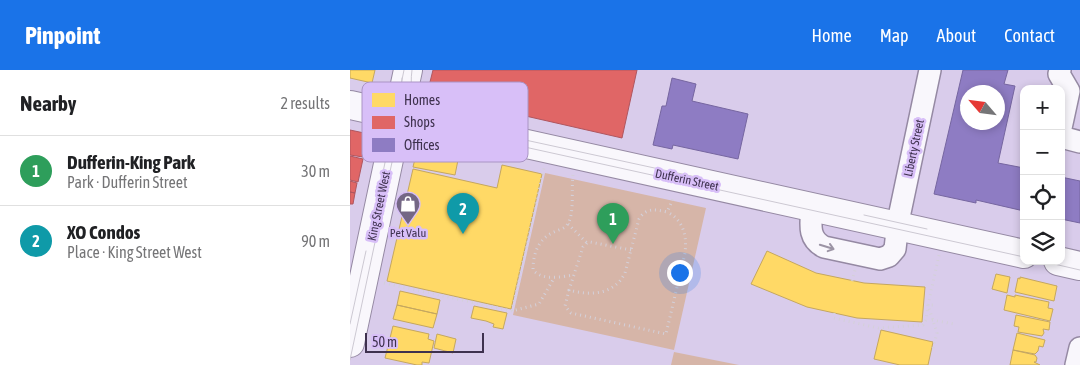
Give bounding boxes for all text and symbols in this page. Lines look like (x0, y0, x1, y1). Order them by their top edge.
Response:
text: Pinpoint (25, 22, 100, 49)
text: Home (812, 25, 852, 46)
text: Map (880, 25, 909, 46)
text: About (937, 25, 976, 46)
text: Contact (1004, 25, 1055, 46)
legend (362, 82, 528, 162)
north arrow (960, 85, 1005, 130)
map controls (1020, 85, 1065, 265)
button: + (1020, 85, 1065, 130)
text: Nearby (20, 91, 76, 115)
text: Homes (404, 92, 440, 108)
text: 2 results (280, 94, 330, 112)
text: Shops (404, 114, 435, 130)
street label: Liberty Street (901, 117, 927, 178)
button: − (1020, 130, 1065, 175)
text: Offices (404, 137, 440, 153)
text: Dufferin-King Park (67, 151, 195, 173)
text: 1 (32, 162, 40, 180)
text: 30 m (301, 162, 330, 180)
street label: Dufferin Street (654, 166, 721, 194)
street label: King Street West (365, 169, 393, 242)
text: Park · Dufferin Street (67, 173, 188, 191)
button: locate (1020, 175, 1065, 220)
shop icon: Pet Valu (395, 191, 421, 225)
pin: 2 (447, 193, 479, 234)
pin: 1 (597, 203, 629, 244)
button: layers (1020, 220, 1065, 265)
text: XO Condos (67, 221, 140, 243)
place label: Pet Valu (390, 226, 426, 240)
text: 2 (32, 232, 40, 250)
text: 90 m (301, 232, 330, 250)
one-way arrow (819, 242, 835, 252)
text: Place · King Street West (67, 243, 202, 261)
your location (667, 260, 693, 286)
scale bar (365, 330, 484, 353)
text: 50 m (372, 334, 397, 350)

